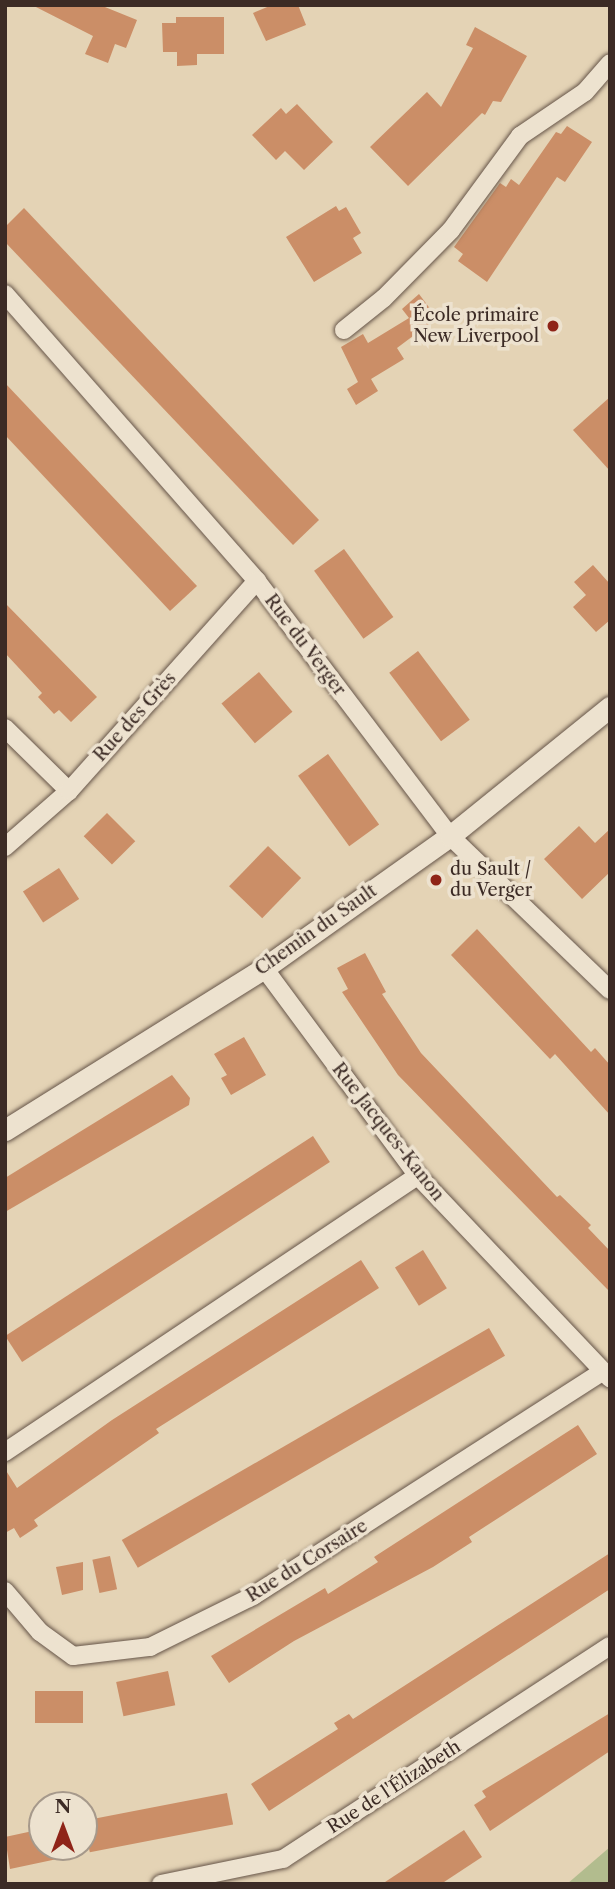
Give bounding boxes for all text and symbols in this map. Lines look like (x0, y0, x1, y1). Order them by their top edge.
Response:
place label: École primaire New Liverpool (413, 305, 539, 348)
marker: École primaire New Liverpool (545, 318, 561, 334)
street label: Rue du Verger (260, 590, 350, 700)
street label: Rue des Grès (89, 668, 181, 766)
place label: du Sault / du Verger (450, 859, 533, 902)
marker: du Sault / du Verger (428, 872, 444, 888)
street label: Chemin du Sault (251, 880, 381, 980)
street label: Rue Jacques-Kanon (327, 1059, 449, 1205)
street label: Rue du Corsaire (242, 1515, 372, 1607)
street label: Rue de l'Élizabeth (323, 1736, 465, 1838)
north arrow (28, 1791, 98, 1861)
text: N (55, 1795, 71, 1818)

